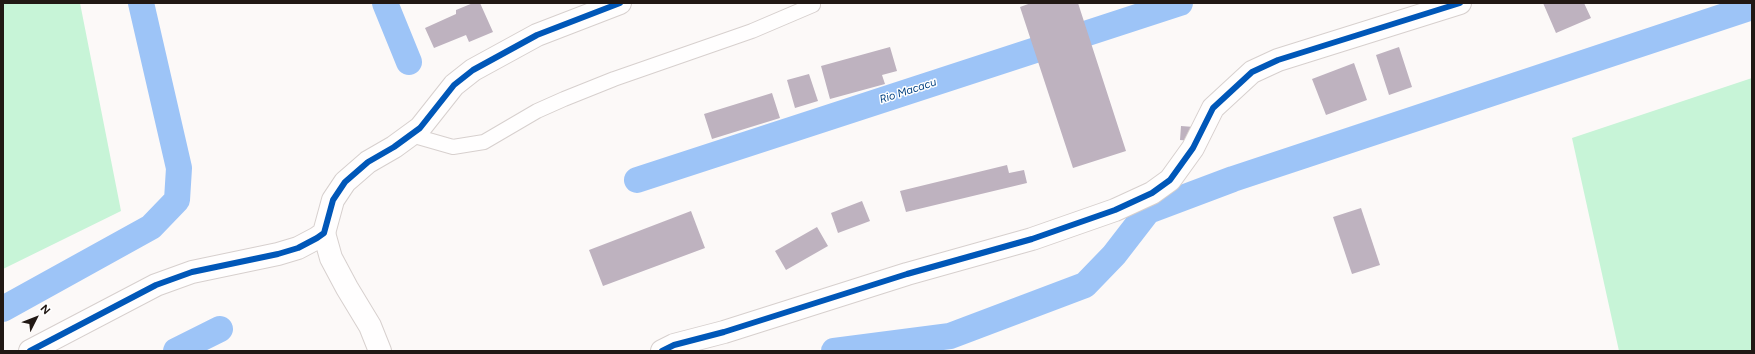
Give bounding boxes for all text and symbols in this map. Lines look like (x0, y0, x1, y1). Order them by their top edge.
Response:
water label: Rio Macacu (878, 76, 938, 106)
north arrow (16, 298, 56, 338)
text: N (38, 302, 53, 317)

